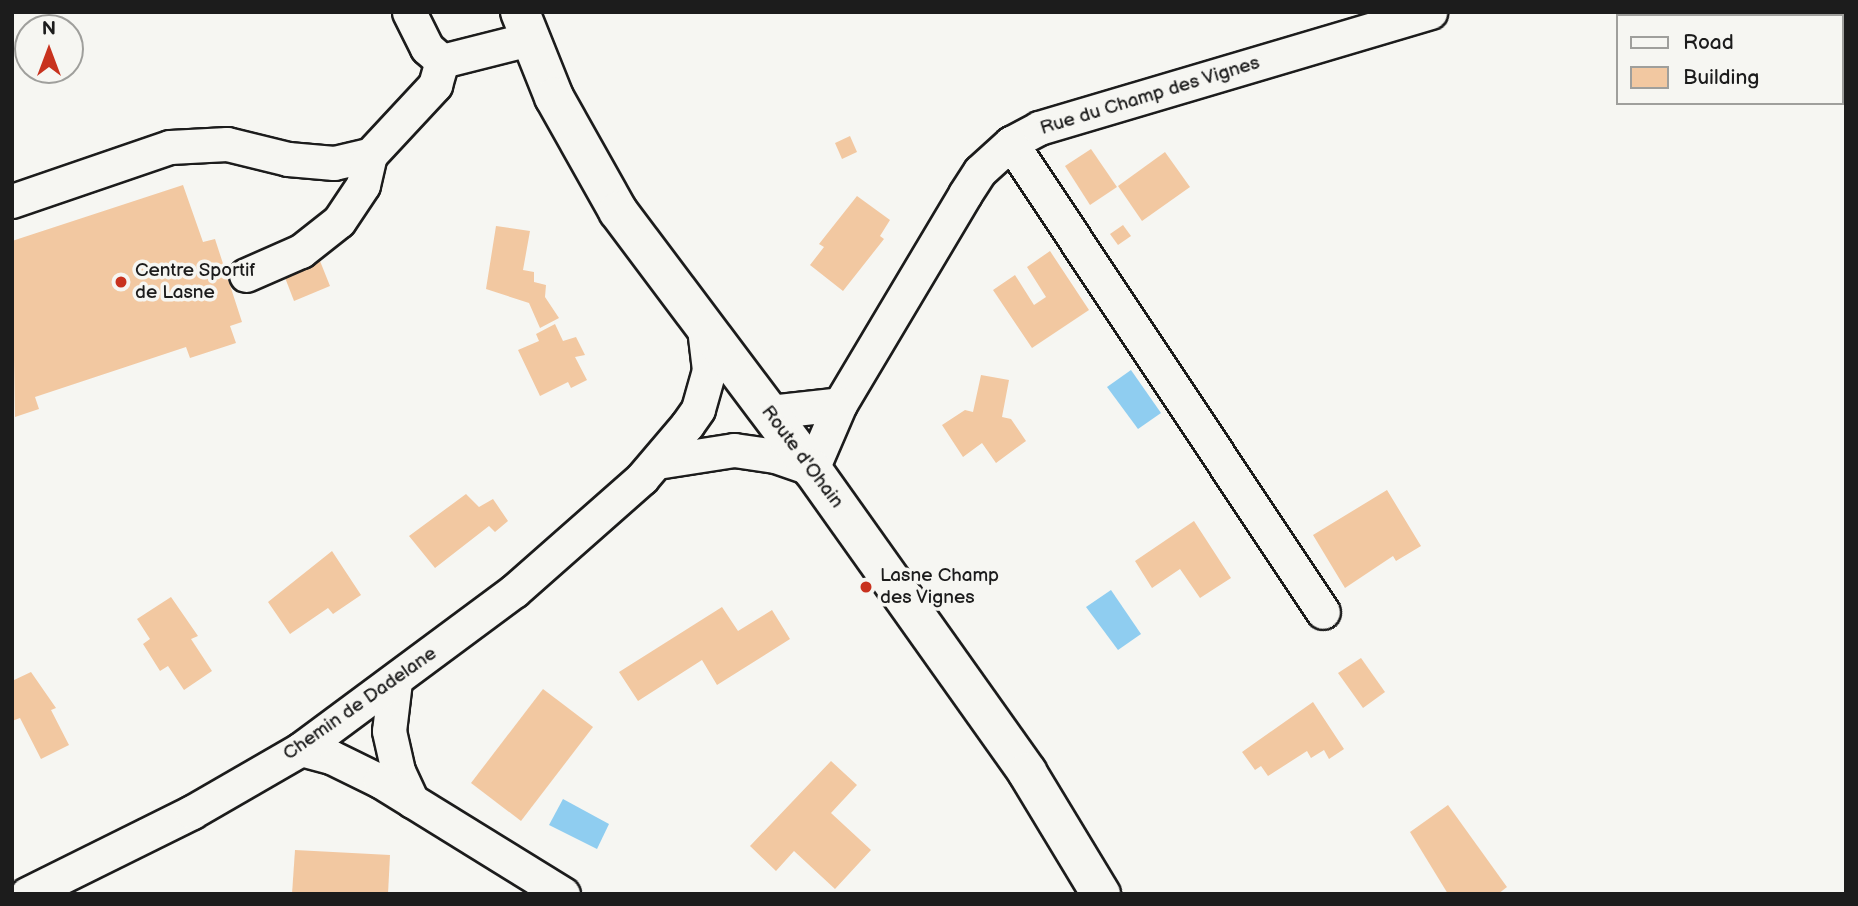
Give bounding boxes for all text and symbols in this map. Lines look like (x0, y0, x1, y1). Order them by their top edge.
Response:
north arrow (14, 14, 84, 84)
legend (1616, 14, 1844, 105)
text: N (42, 18, 56, 41)
text: Road (1683, 30, 1734, 55)
street label: Rue du Champ des Vignes (1037, 52, 1263, 140)
text: Building (1683, 65, 1759, 90)
place label: Centre Sportif de Lasne (135, 260, 256, 304)
marker: Centre Sportif de Lasne (113, 274, 129, 290)
street label: Route d'Ohain (756, 401, 848, 513)
place label: Lasne Champ des Vignes (880, 565, 999, 609)
marker: Lasne Champ des Vignes (858, 579, 874, 595)
street label: Chemin de Dadelane (279, 642, 441, 766)

